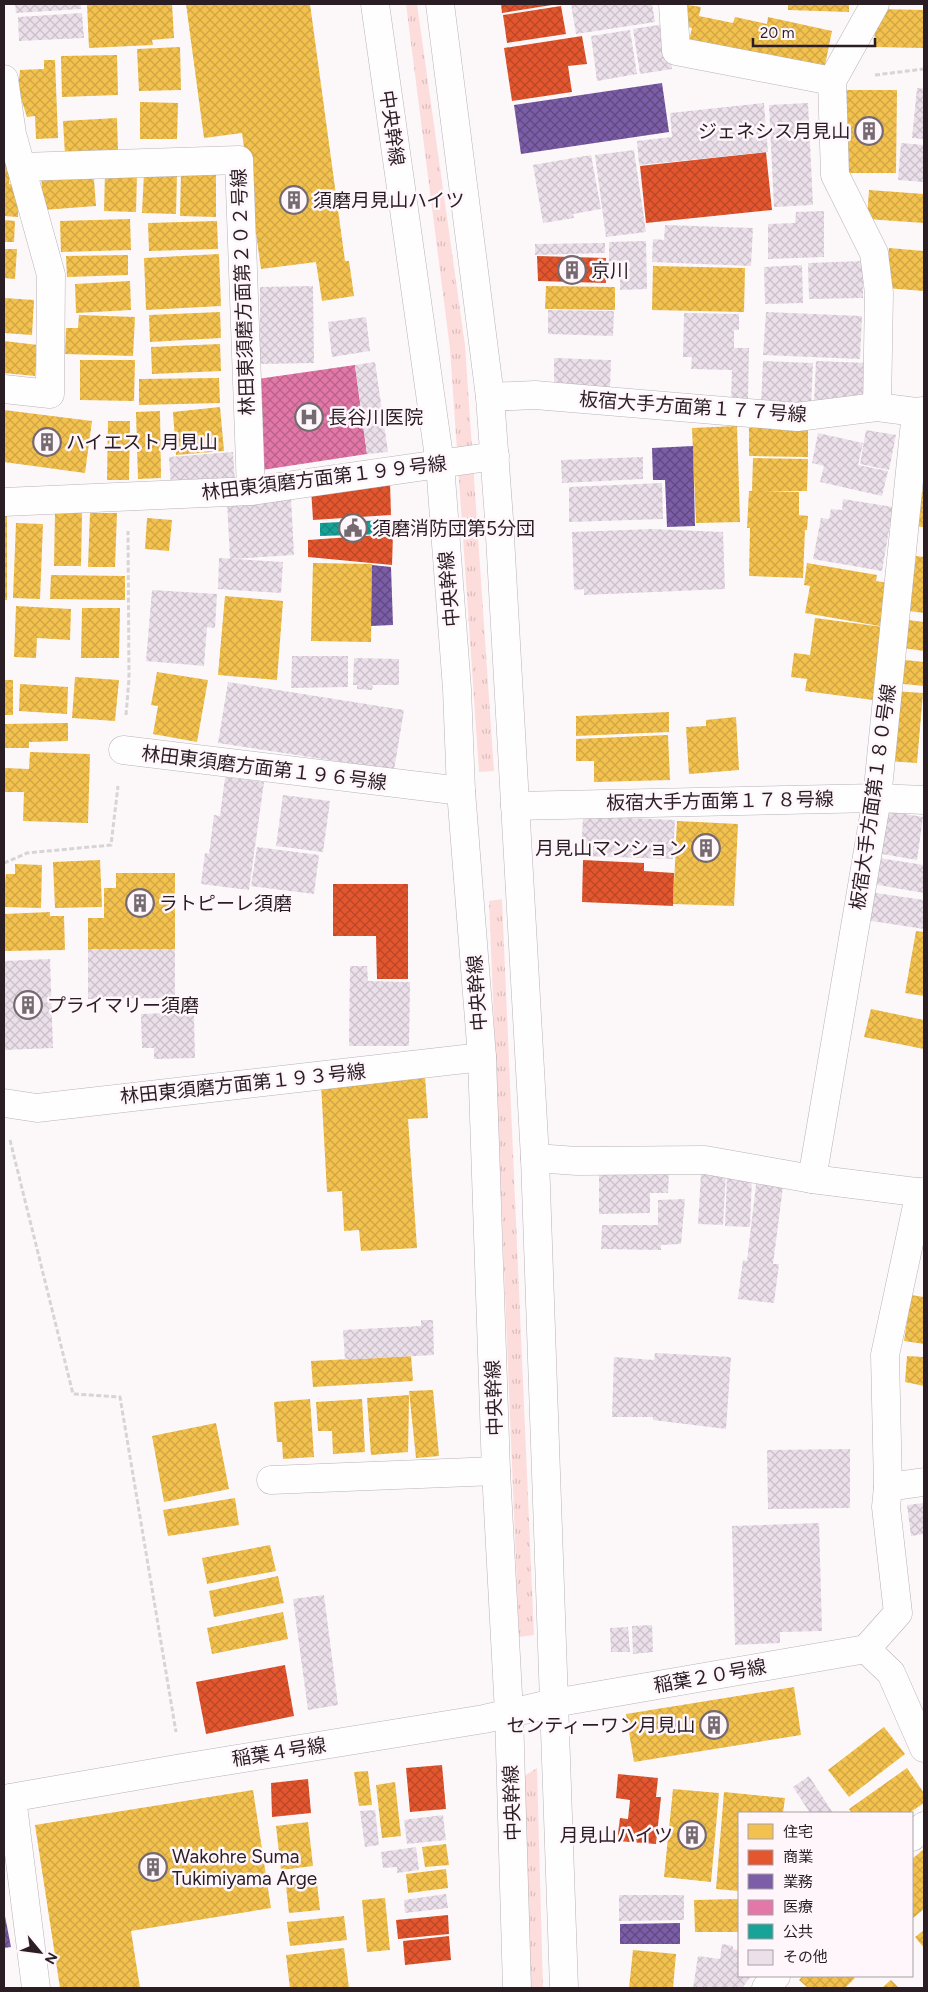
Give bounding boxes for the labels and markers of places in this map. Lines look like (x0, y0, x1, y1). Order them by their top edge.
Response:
building icon: ジェネシス月見山 (854, 116, 884, 146)
place label: ジェネシス月見山 (698, 120, 850, 143)
building icon: 須磨月見山ハイツ (279, 185, 309, 215)
place label: 須磨月見山ハイツ (313, 189, 465, 212)
building icon: 京川 (557, 255, 587, 285)
place label: 京川 (591, 259, 629, 282)
hospital icon: 長谷川医院 (294, 402, 324, 432)
place label: 長谷川医院 (328, 406, 423, 429)
building icon: ハイエスト月見山 (32, 427, 62, 457)
place label: ハイエスト月見山 (66, 431, 217, 454)
public building icon: 須磨消防団第5分団 (338, 513, 368, 543)
place label: 須磨消防団第5分団 (372, 517, 535, 540)
building icon: 月見山マンション (691, 833, 721, 863)
place label: 月見山マンション (535, 837, 687, 860)
building icon: ラトピーレ須磨 (125, 888, 155, 918)
place label: ラトピーレ須磨 (159, 892, 292, 915)
building icon: プライマリー須磨 (13, 990, 43, 1020)
place label: プライマリー須磨 (47, 994, 199, 1017)
building icon: センティーワン月見山 (699, 1710, 729, 1740)
place label: センティーワン月見山 (506, 1714, 695, 1737)
building icon: 月見山ハイツ (677, 1820, 707, 1850)
place label: 月見山ハイツ (559, 1824, 673, 1847)
place label: Wakohre Suma Tukimiyama Arge (172, 1845, 317, 1890)
building icon: Wakohre Suma Tukimiyama Arge (138, 1852, 168, 1882)

